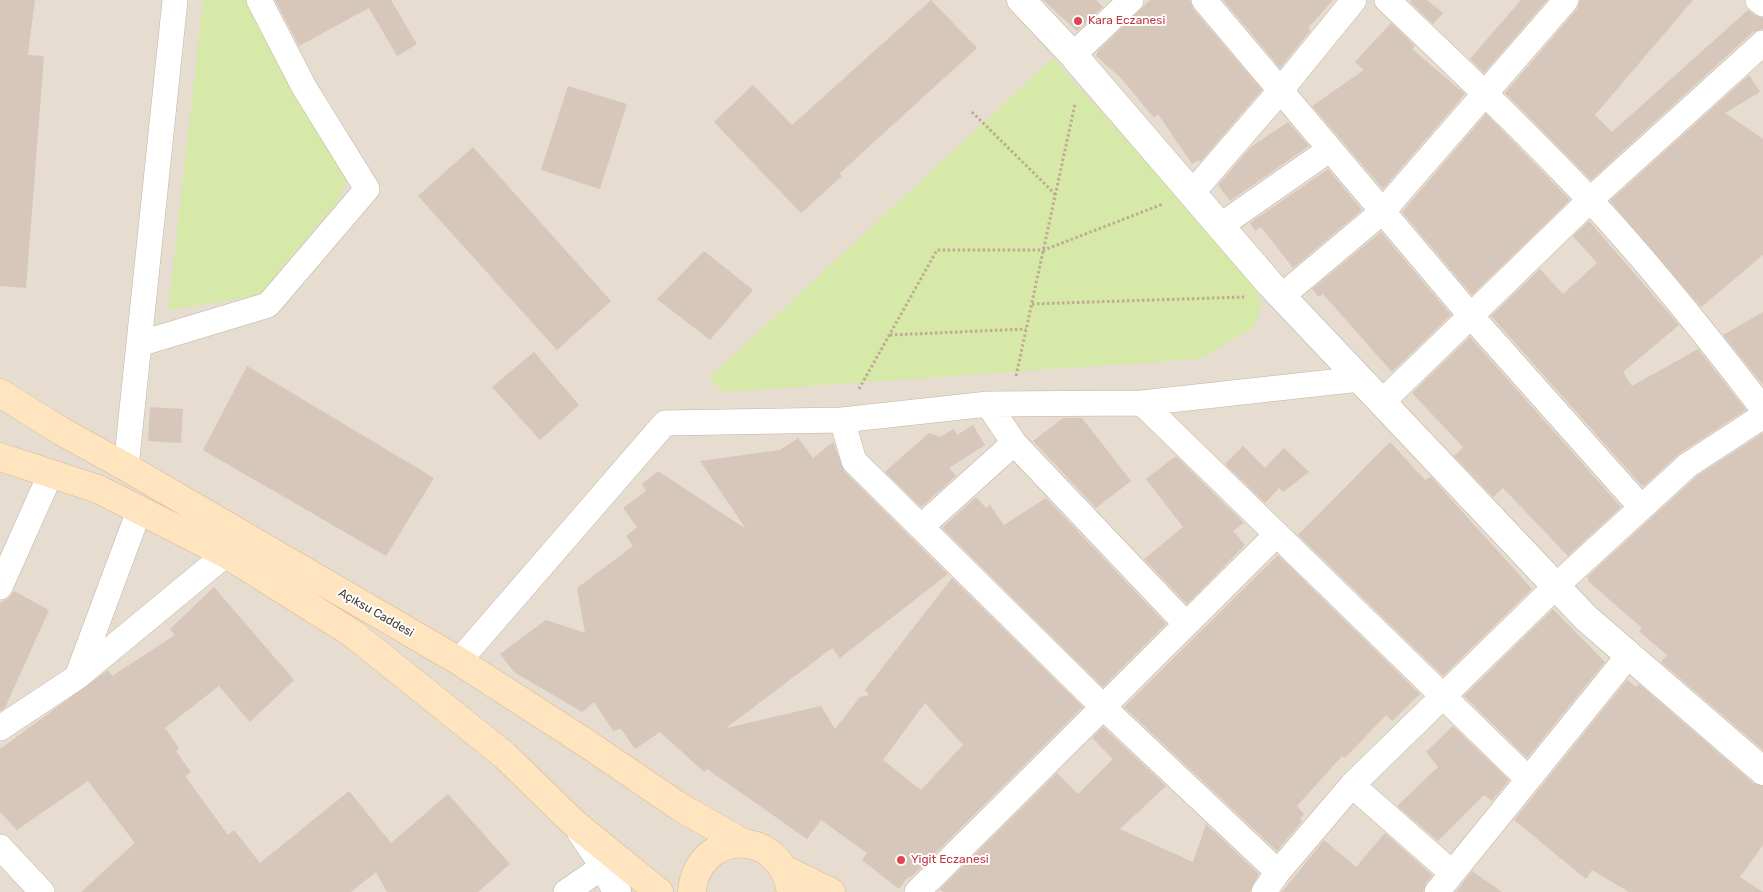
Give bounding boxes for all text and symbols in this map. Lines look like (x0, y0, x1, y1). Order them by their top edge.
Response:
place label: Kara Eczanesi (1088, 14, 1165, 28)
marker: Kara Eczanesi (1072, 15, 1084, 27)
street label: Açıksu Caddesi (336, 586, 416, 640)
place label: Yigit Eczanesi (911, 853, 989, 867)
marker: Yigit Eczanesi (895, 854, 907, 866)

